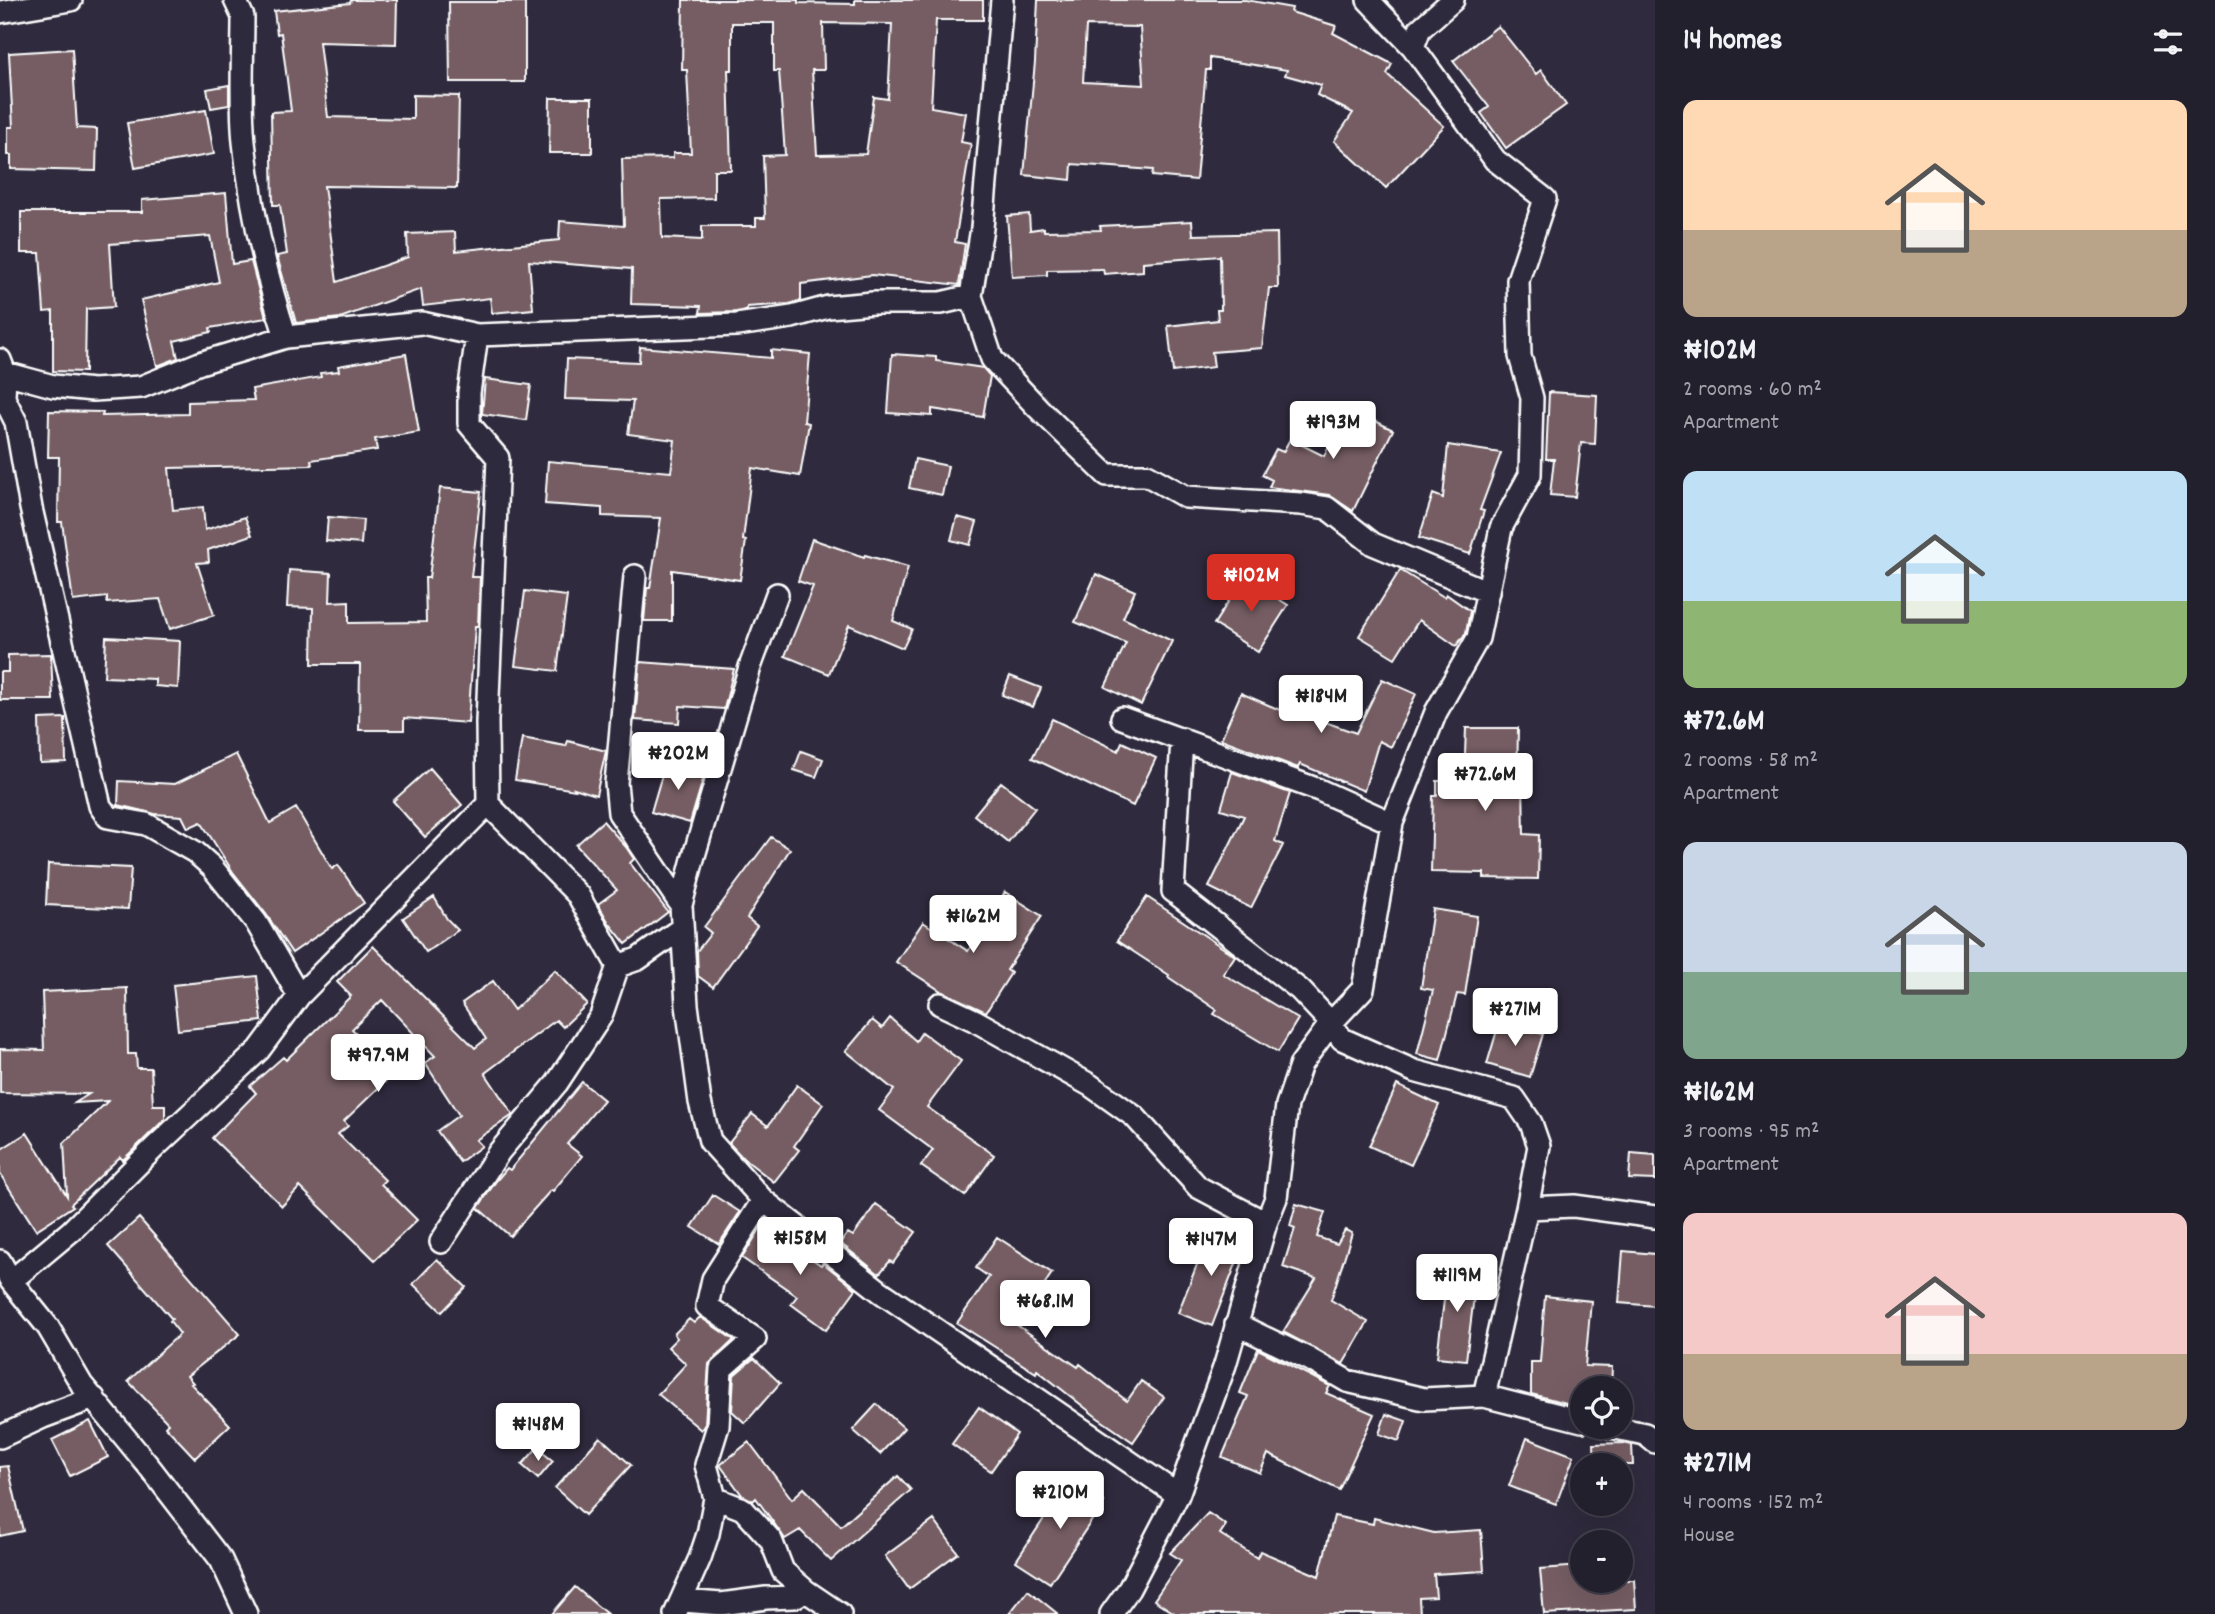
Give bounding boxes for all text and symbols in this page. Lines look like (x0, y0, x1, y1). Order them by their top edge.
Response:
text: 14 homes (1683, 21, 1782, 64)
icon: filters (2149, 23, 2187, 61)
icon: home (1872, 145, 1998, 271)
text: ₦102M (1683, 331, 1756, 374)
text: 2 rooms · 60 m² (1683, 374, 1822, 407)
pin: ₦193M (1284, 402, 1382, 461)
text: ₦193M (1306, 407, 1360, 440)
text: Apartment (1683, 407, 1779, 440)
icon: home (1872, 516, 1998, 642)
pin: ₦102M (1202, 554, 1300, 614)
text: ₦102M (1223, 560, 1279, 593)
pin: ₦184M (1272, 676, 1370, 735)
text: ₦184M (1295, 681, 1347, 714)
text: ₦72.6M (1683, 702, 1765, 745)
pin: ₦202M (629, 732, 727, 792)
text: ₦202M (647, 738, 709, 771)
text: 2 rooms · 58 m² (1683, 745, 1818, 778)
pin: ₦72.6M (1428, 754, 1542, 813)
text: ₦72.6M (1454, 759, 1516, 792)
text: Apartment (1683, 778, 1779, 811)
icon: home (1872, 887, 1998, 1013)
pin: ₦162M (924, 895, 1022, 955)
text: ₦162M (946, 901, 1000, 934)
pin: ₦271M (1466, 988, 1564, 1048)
text: ₦271M (1489, 994, 1541, 1027)
pin: ₦97.9M (321, 1034, 435, 1094)
text: ₦97.9M (347, 1040, 409, 1073)
text: ₦162M (1683, 1073, 1755, 1116)
text: 3 rooms · 95 m² (1683, 1116, 1819, 1149)
text: Apartment (1683, 1149, 1779, 1182)
pin: ₦158M (751, 1218, 849, 1277)
pin: ₦147M (1162, 1218, 1260, 1278)
text: ₦158M (773, 1223, 827, 1256)
text: ₦147M (1185, 1224, 1237, 1257)
pin: ₦119M (1408, 1254, 1506, 1314)
icon: home (1872, 1258, 1998, 1384)
text: ₦119M (1432, 1260, 1482, 1293)
pin: ₦68.1M (988, 1280, 1102, 1340)
text: ₦68.1M (1016, 1286, 1074, 1319)
map controls (1570, 1376, 1633, 1593)
button: locate (1570, 1376, 1633, 1439)
pin: ₦148M (489, 1404, 587, 1463)
text: ₦148M (512, 1409, 564, 1442)
text: ₦271M (1683, 1444, 1752, 1487)
button: + (1570, 1453, 1633, 1516)
pin: ₦210M (1011, 1472, 1109, 1531)
text: ₦210M (1032, 1477, 1088, 1510)
text: 4 rooms · 152 m² (1683, 1487, 1823, 1520)
text: House (1683, 1520, 1735, 1553)
button: − (1570, 1530, 1633, 1593)

